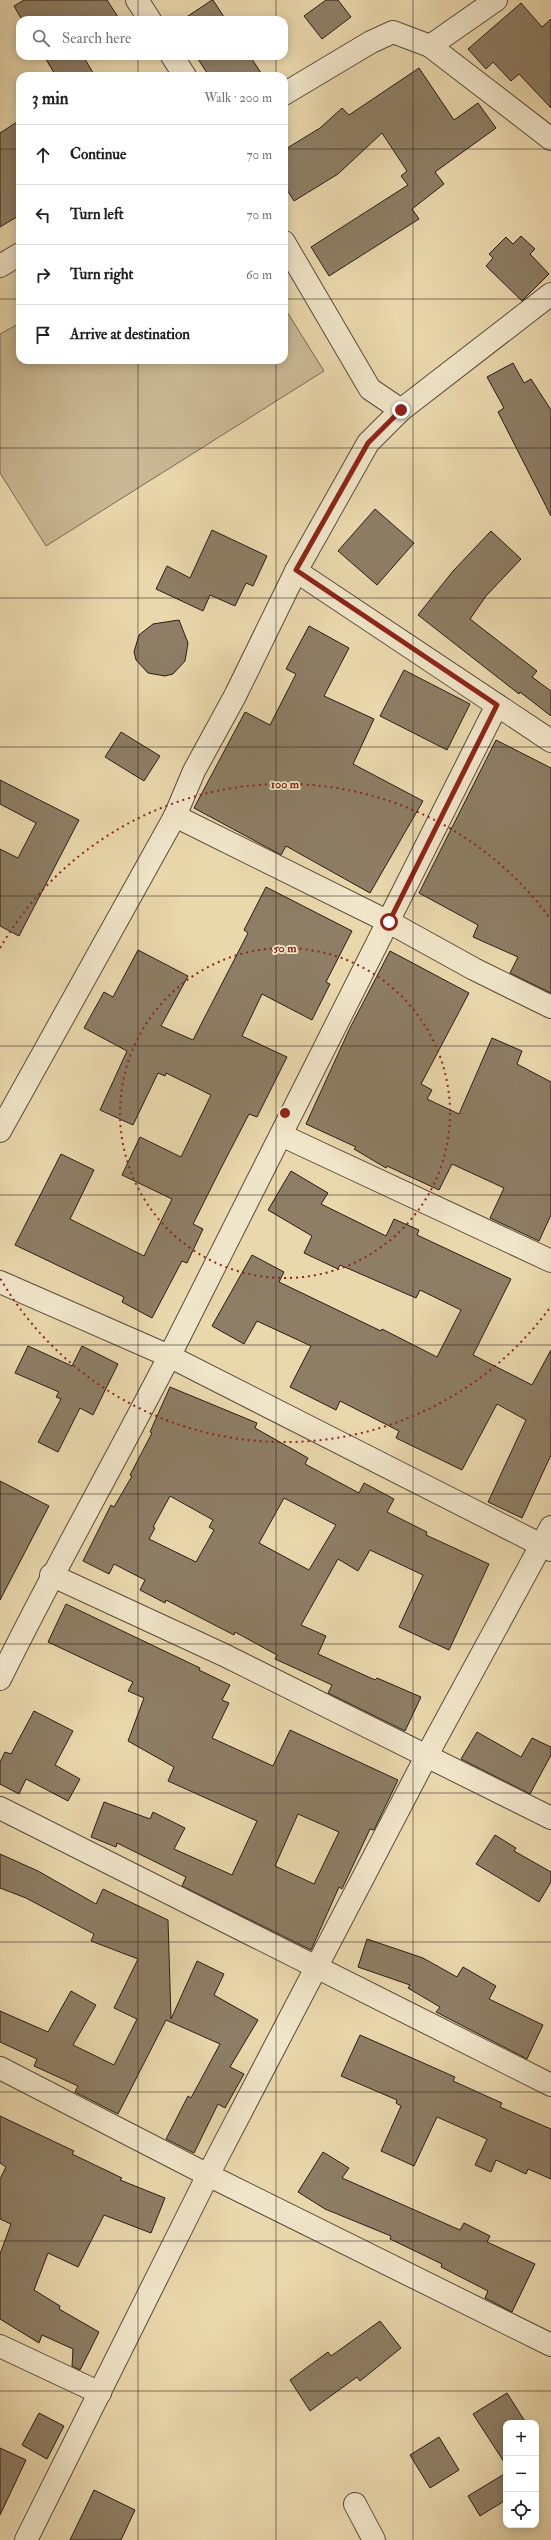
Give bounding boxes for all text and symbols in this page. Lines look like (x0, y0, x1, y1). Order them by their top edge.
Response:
search box (16, 16, 288, 60)
icon: search (30, 27, 52, 49)
text: Search here (62, 29, 131, 48)
text: 3 min (32, 88, 69, 109)
text: Walk · 200 m (204, 90, 272, 106)
icon: ahead (32, 144, 54, 166)
text: Continue (70, 145, 126, 164)
text: 70 m (247, 147, 272, 163)
icon: left (32, 204, 54, 226)
text: Turn left (70, 205, 124, 224)
text: 70 m (247, 207, 272, 223)
icon: right (32, 264, 54, 286)
text: Turn right (70, 265, 133, 284)
text: 60 m (246, 267, 272, 283)
icon: arrive (32, 324, 54, 346)
text: Arrive at destination (70, 325, 190, 344)
route end (392, 401, 410, 419)
text: 100 m (271, 777, 300, 792)
route start (380, 913, 398, 931)
text: 50 m (273, 941, 297, 956)
centre of rings (278, 1106, 292, 1120)
map controls (503, 2420, 539, 2528)
button: + (503, 2420, 539, 2456)
button: − (503, 2456, 539, 2492)
button: locate (503, 2492, 539, 2528)

